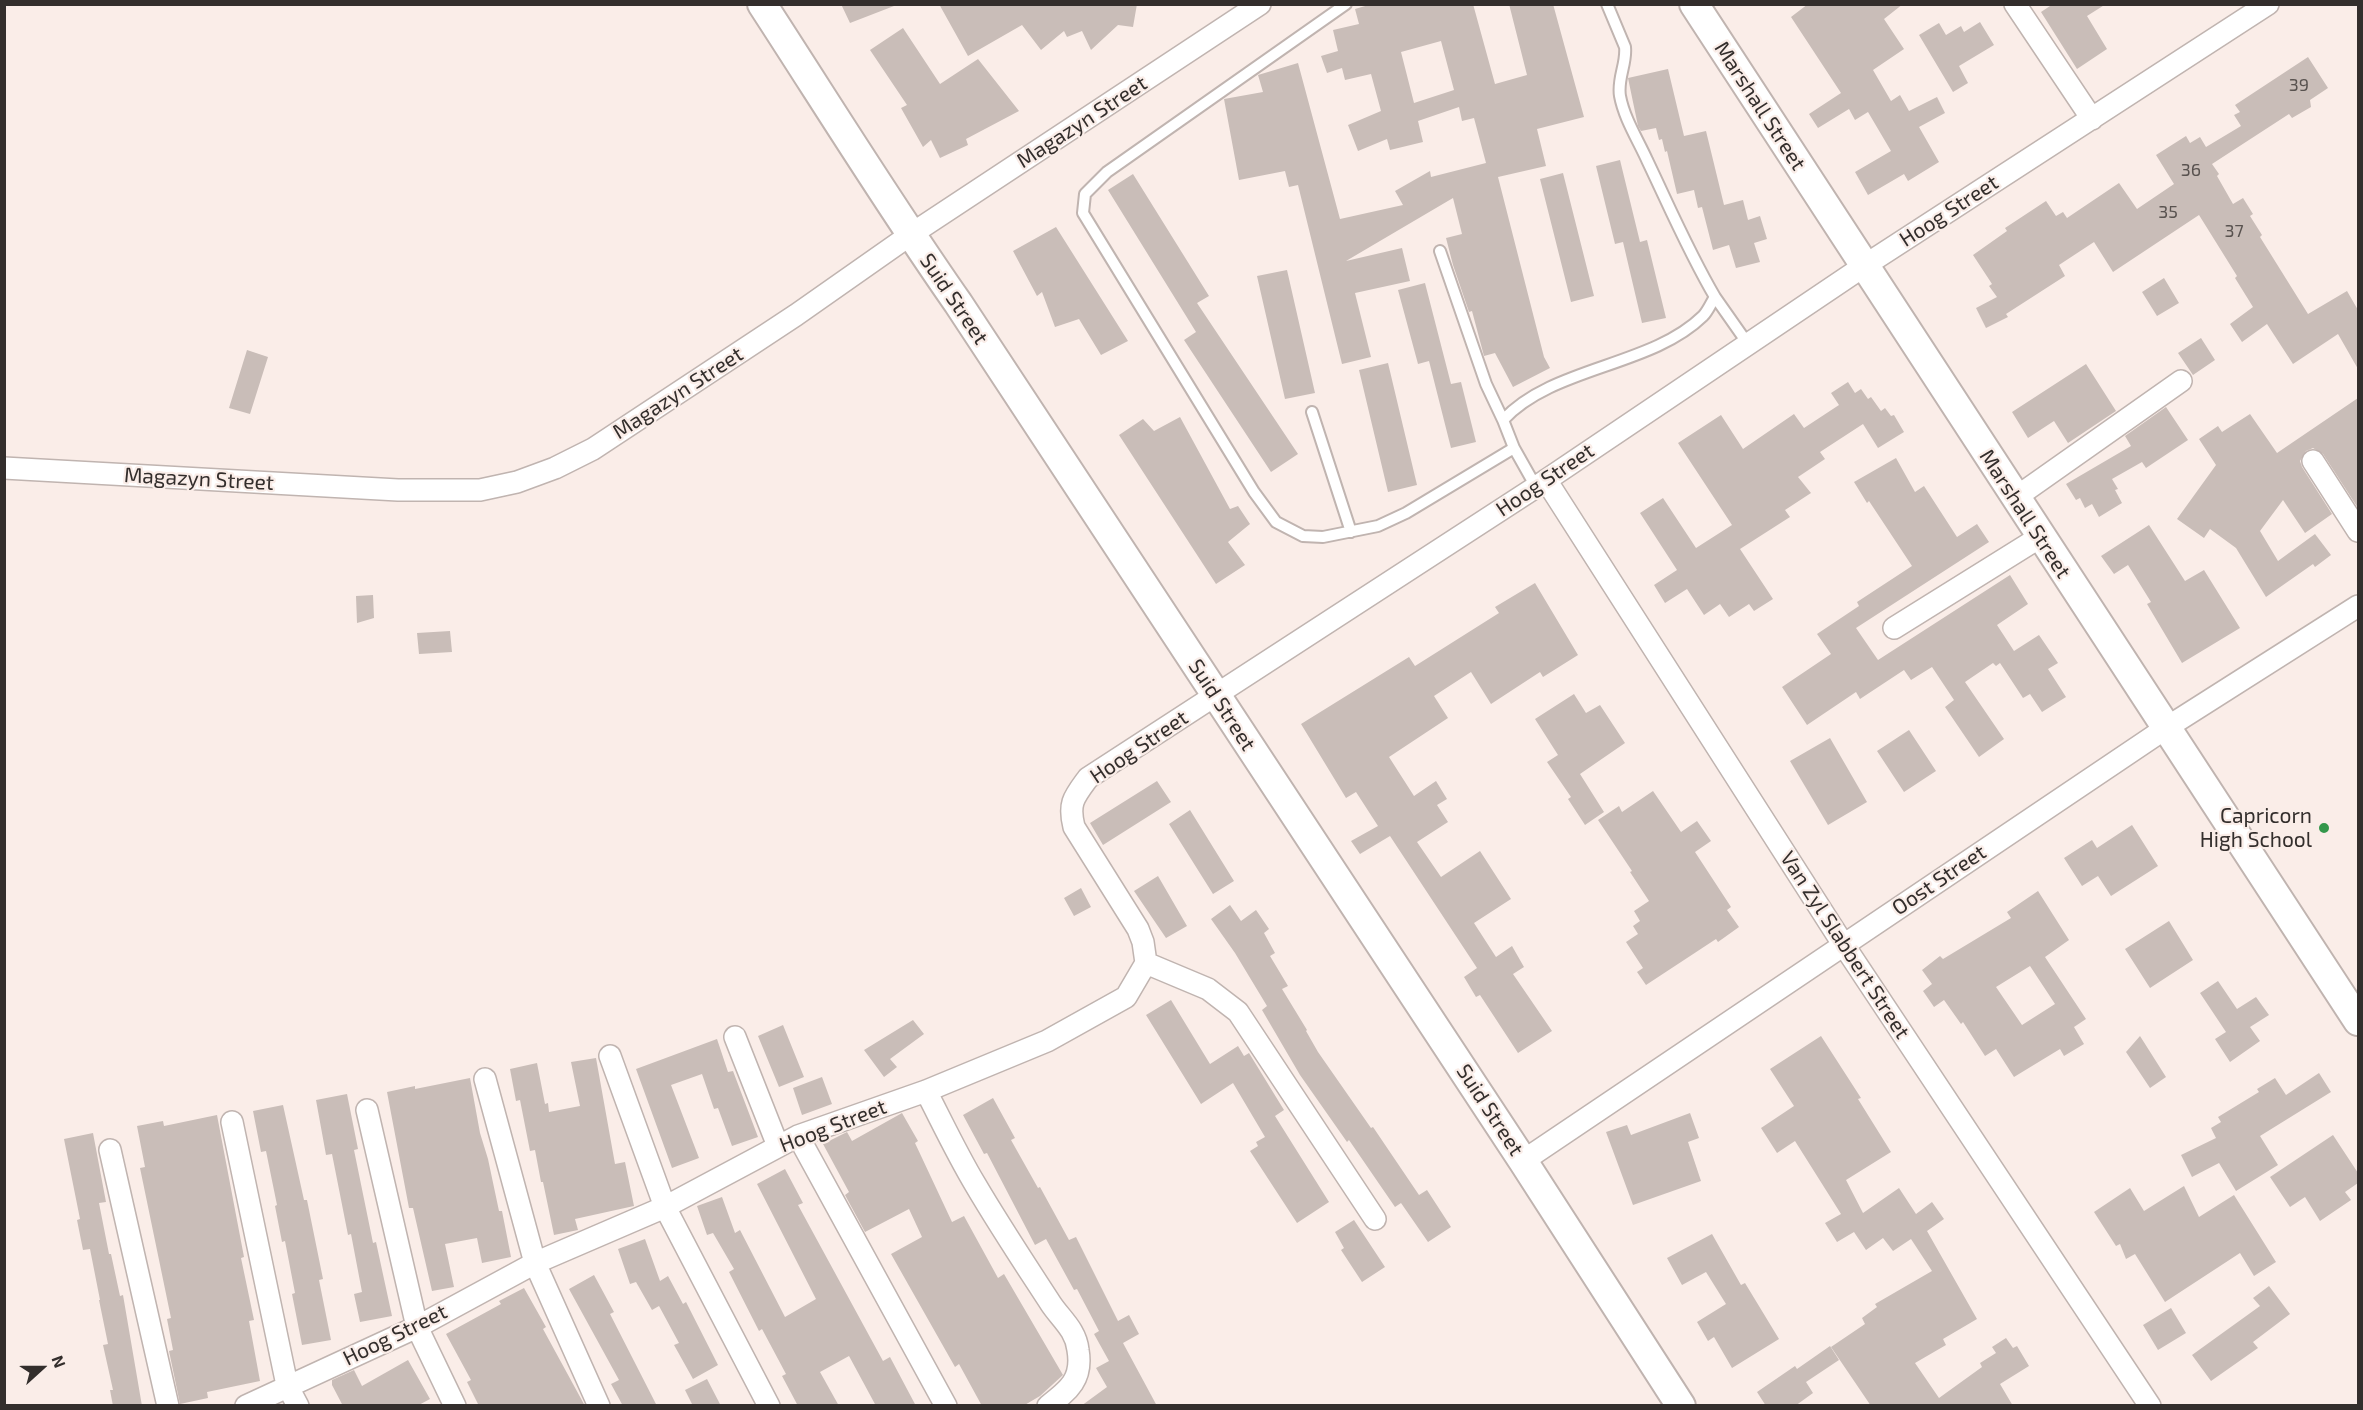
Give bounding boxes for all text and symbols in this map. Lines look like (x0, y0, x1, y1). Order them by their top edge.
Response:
street label: Marshall Street (1709, 37, 1811, 175)
street label: Magazyn Street (1012, 71, 1152, 173)
house number: 39 (2289, 74, 2309, 96)
house number: 36 (2181, 159, 2201, 181)
street label: Hoog Street (1895, 170, 2003, 252)
house number: 35 (2158, 201, 2178, 223)
house number: 37 (2224, 220, 2244, 242)
street label: Suid Street (914, 249, 994, 349)
street label: Magazyn Street (608, 342, 748, 444)
street label: Hoog Street (1491, 438, 1599, 522)
street label: Marshall Street (1974, 445, 2076, 583)
street label: Magazyn Street (123, 462, 275, 496)
street label: Suid Street (1183, 655, 1261, 755)
street label: Hoog Street (1085, 705, 1193, 789)
place label: Capricorn High School (2200, 803, 2312, 853)
marker: Capricorn High School (2317, 821, 2331, 835)
street label: Oost Street (1887, 839, 1991, 921)
street label: Van Zyl Slabbert Street (1775, 846, 1915, 1044)
street label: Suid Street (1451, 1060, 1529, 1160)
street label: Hoog Street (776, 1094, 890, 1158)
street label: Hoog Street (339, 1299, 451, 1371)
north arrow (12, 1338, 72, 1398)
text: N (48, 1353, 70, 1370)

